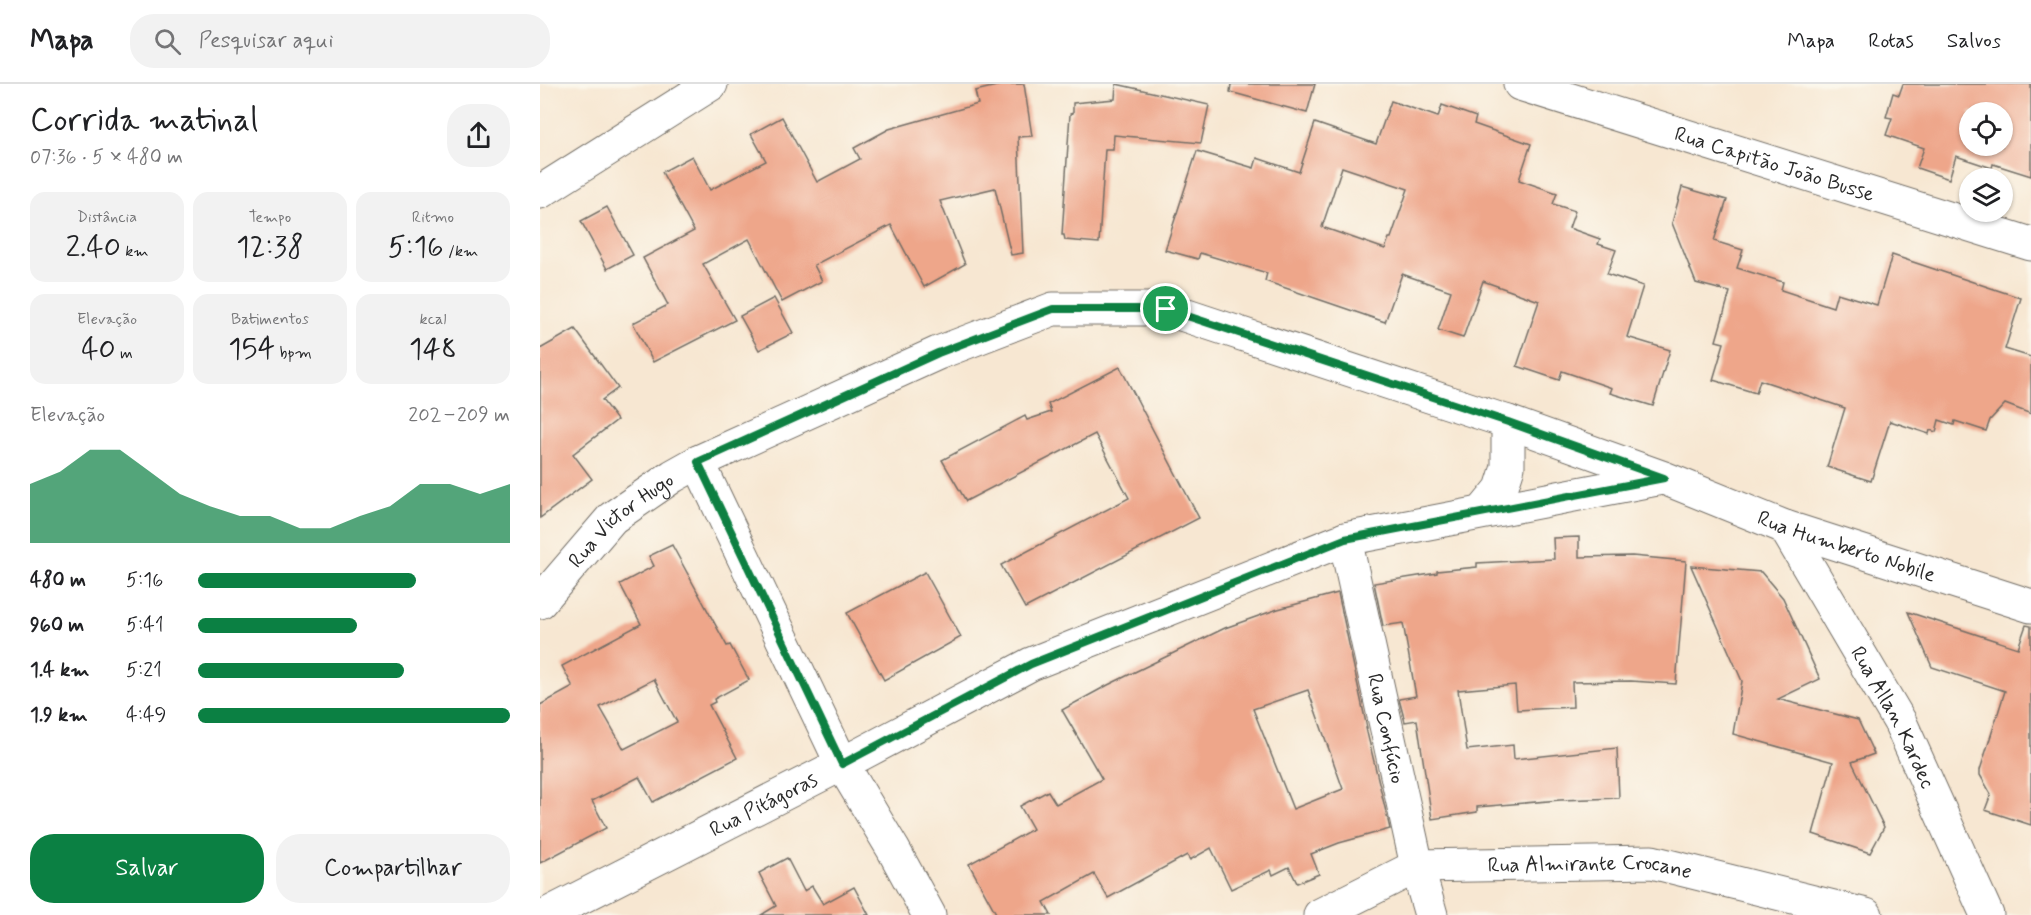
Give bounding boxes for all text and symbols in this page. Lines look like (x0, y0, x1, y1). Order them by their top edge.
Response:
search box (130, 14, 550, 68)
text: Mapa (30, 23, 94, 60)
icon: search (151, 25, 184, 58)
text: Pesquisar aqui (199, 27, 334, 55)
text: Mapa (1787, 27, 1835, 55)
text: Rotas (1868, 27, 1914, 55)
text: Salvos (1947, 27, 2001, 55)
text: Corrida matinal (30, 99, 258, 143)
map controls (1959, 102, 2013, 222)
button: locate (1959, 102, 2013, 156)
button: share (447, 104, 510, 167)
street label: Rua Capitão João Busse (1671, 120, 1878, 209)
text: 07:36 · 5 × 480 m (30, 144, 183, 171)
button: layers (1959, 168, 2013, 222)
text: Distância (77, 207, 137, 228)
text: Tempo (249, 207, 291, 228)
text: Ritmo (412, 207, 454, 228)
text: 2.40 (65, 228, 121, 267)
text: 12:38 (236, 228, 304, 267)
text: 5:16 (388, 228, 444, 267)
text: km (121, 241, 149, 262)
text: /km (444, 241, 478, 262)
pin (1140, 283, 1191, 334)
icon: arrive (1149, 292, 1182, 325)
text: Elevação (77, 309, 137, 330)
text: Batimentos (231, 309, 309, 330)
text: kcal (420, 309, 446, 330)
text: 40 (81, 330, 116, 369)
text: 154 (228, 330, 275, 369)
text: 148 (409, 330, 457, 369)
text: m (116, 343, 133, 364)
text: bpm (275, 343, 312, 364)
text: Elevação (30, 402, 105, 429)
text: 202–209 m (408, 402, 510, 429)
street label: Rua Victor Hugo (562, 466, 680, 574)
street label: Rua Humberto Nobile (1753, 504, 1939, 589)
text: 480 m (30, 567, 86, 594)
text: 5:16 (126, 567, 163, 594)
text: 960 m (30, 612, 84, 639)
text: 5:41 (126, 612, 164, 639)
street label: Rua Allan Kardec (1843, 641, 1941, 793)
text: 1.4 km (30, 657, 89, 684)
text: 5:21 (126, 657, 162, 684)
street label: Rua Confúcio (1360, 671, 1411, 786)
text: 1.9 km (30, 702, 88, 729)
text: 4:49 (126, 702, 167, 729)
street label: Rua Pitágoras (705, 766, 823, 844)
button: Salvar (30, 834, 264, 903)
button: Compartilhar (276, 834, 510, 903)
street label: Rua Almirante Crocane (1487, 849, 1695, 886)

